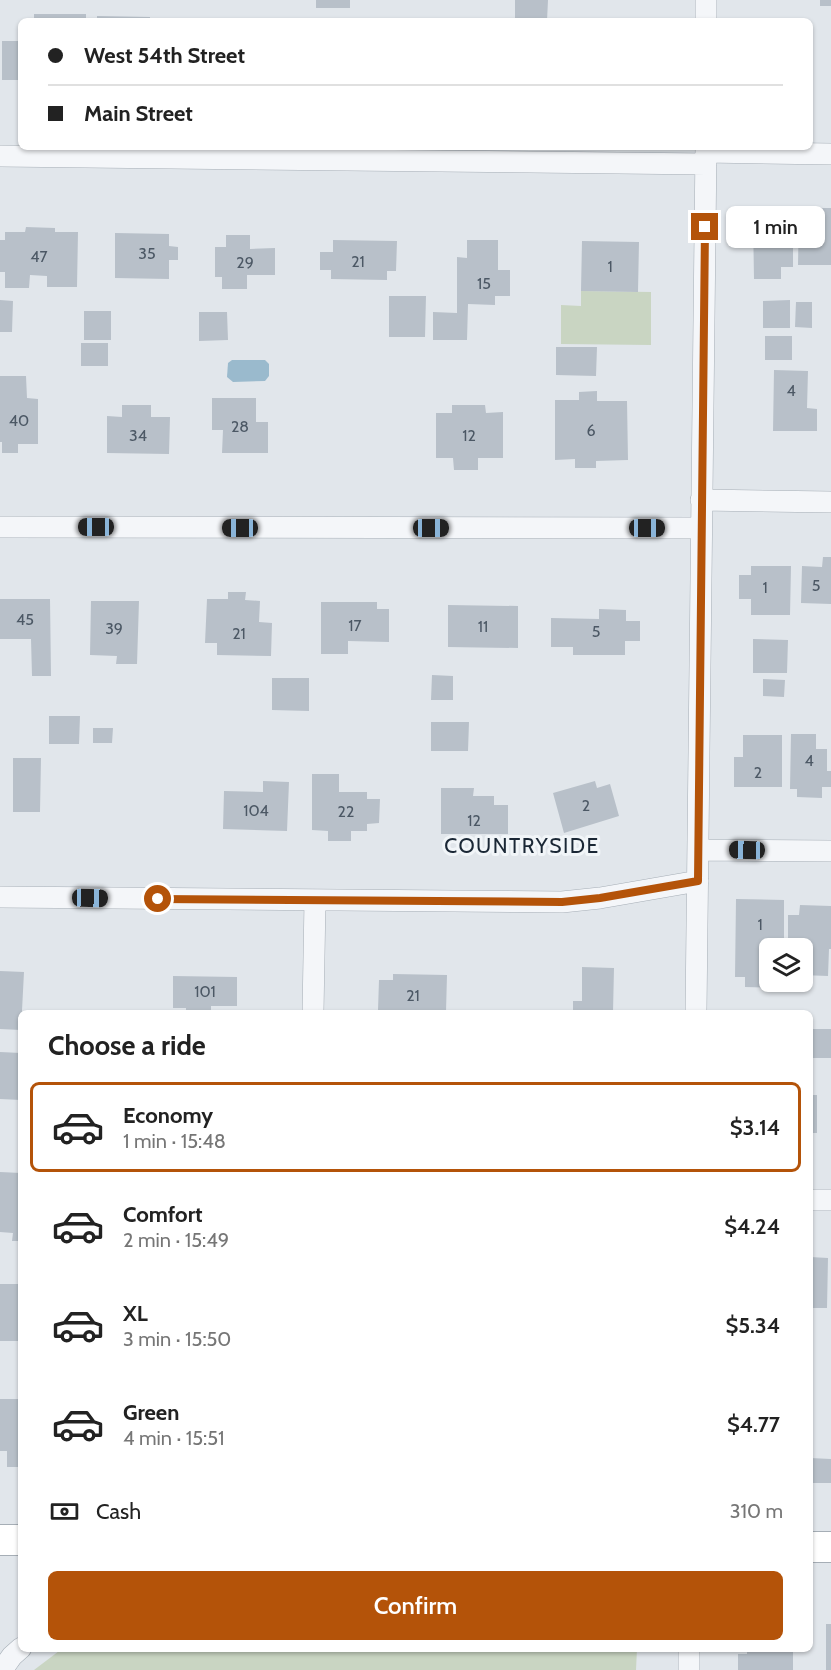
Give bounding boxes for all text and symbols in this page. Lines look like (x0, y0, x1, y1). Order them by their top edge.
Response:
text: West 54th Street (84, 42, 245, 69)
text: Main Street (84, 100, 193, 127)
callout: 1 min (726, 206, 825, 248)
route end (691, 213, 718, 240)
text: 1 min (753, 215, 798, 239)
house number: 35 (138, 244, 156, 263)
house number: 47 (30, 247, 48, 266)
house number: 21 (351, 252, 365, 271)
house number: 29 (236, 253, 254, 272)
house number: 1 (607, 257, 613, 276)
house number: 15 (477, 274, 491, 293)
house number: 4 (786, 381, 796, 400)
house number: 40 (9, 411, 29, 430)
house number: 28 (231, 417, 249, 436)
house number: 6 (586, 421, 596, 440)
house number: 34 (129, 426, 147, 445)
house number: 12 (462, 426, 476, 445)
car (78, 518, 114, 536)
car (222, 519, 258, 537)
car (413, 519, 449, 537)
car (629, 519, 665, 537)
house number: 5 (812, 576, 820, 595)
house number: 1 (762, 578, 768, 597)
house number: 45 (16, 610, 34, 629)
house number: 17 (348, 616, 362, 635)
house number: 11 (478, 617, 488, 636)
house number: 39 (105, 619, 123, 638)
house number: 5 (592, 622, 600, 641)
house number: 21 (232, 624, 246, 643)
house number: 4 (804, 751, 814, 770)
house number: 2 (754, 763, 762, 782)
house number: 2 (582, 796, 590, 815)
house number: 104 (243, 801, 269, 820)
house number: 22 (338, 802, 354, 821)
house number: 12 (467, 811, 481, 830)
district label: COUNTRYSIDE (444, 833, 600, 858)
car (729, 841, 765, 859)
route start (144, 885, 171, 912)
car (72, 889, 108, 907)
house number: 1 (757, 915, 763, 934)
map controls (759, 938, 813, 992)
button: layers (759, 938, 813, 992)
house number: 101 (194, 982, 216, 1001)
house number: 21 (406, 986, 420, 1005)
text: Choose a ride (48, 1029, 206, 1062)
icon: car (51, 1100, 105, 1154)
text: Economy (123, 1102, 213, 1129)
text: $3.14 (730, 1114, 780, 1141)
text: 1 min · 15:48 (123, 1129, 226, 1153)
icon: car (51, 1199, 105, 1253)
text: Comfort (123, 1201, 202, 1228)
text: $4.24 (724, 1213, 780, 1240)
text: 2 min · 15:49 (123, 1228, 229, 1252)
icon: car (51, 1298, 105, 1352)
text: XL (123, 1300, 148, 1327)
text: $5.34 (725, 1312, 780, 1339)
text: 3 min · 15:50 (123, 1327, 231, 1351)
icon: car (51, 1397, 105, 1451)
text: Green (123, 1399, 179, 1426)
text: $4.77 (727, 1411, 780, 1438)
text: 4 min · 15:51 (123, 1426, 225, 1450)
icon: cash (48, 1495, 81, 1528)
text: Cash (96, 1498, 141, 1525)
text: 310 m (730, 1499, 783, 1523)
button: Confirm (48, 1571, 783, 1640)

